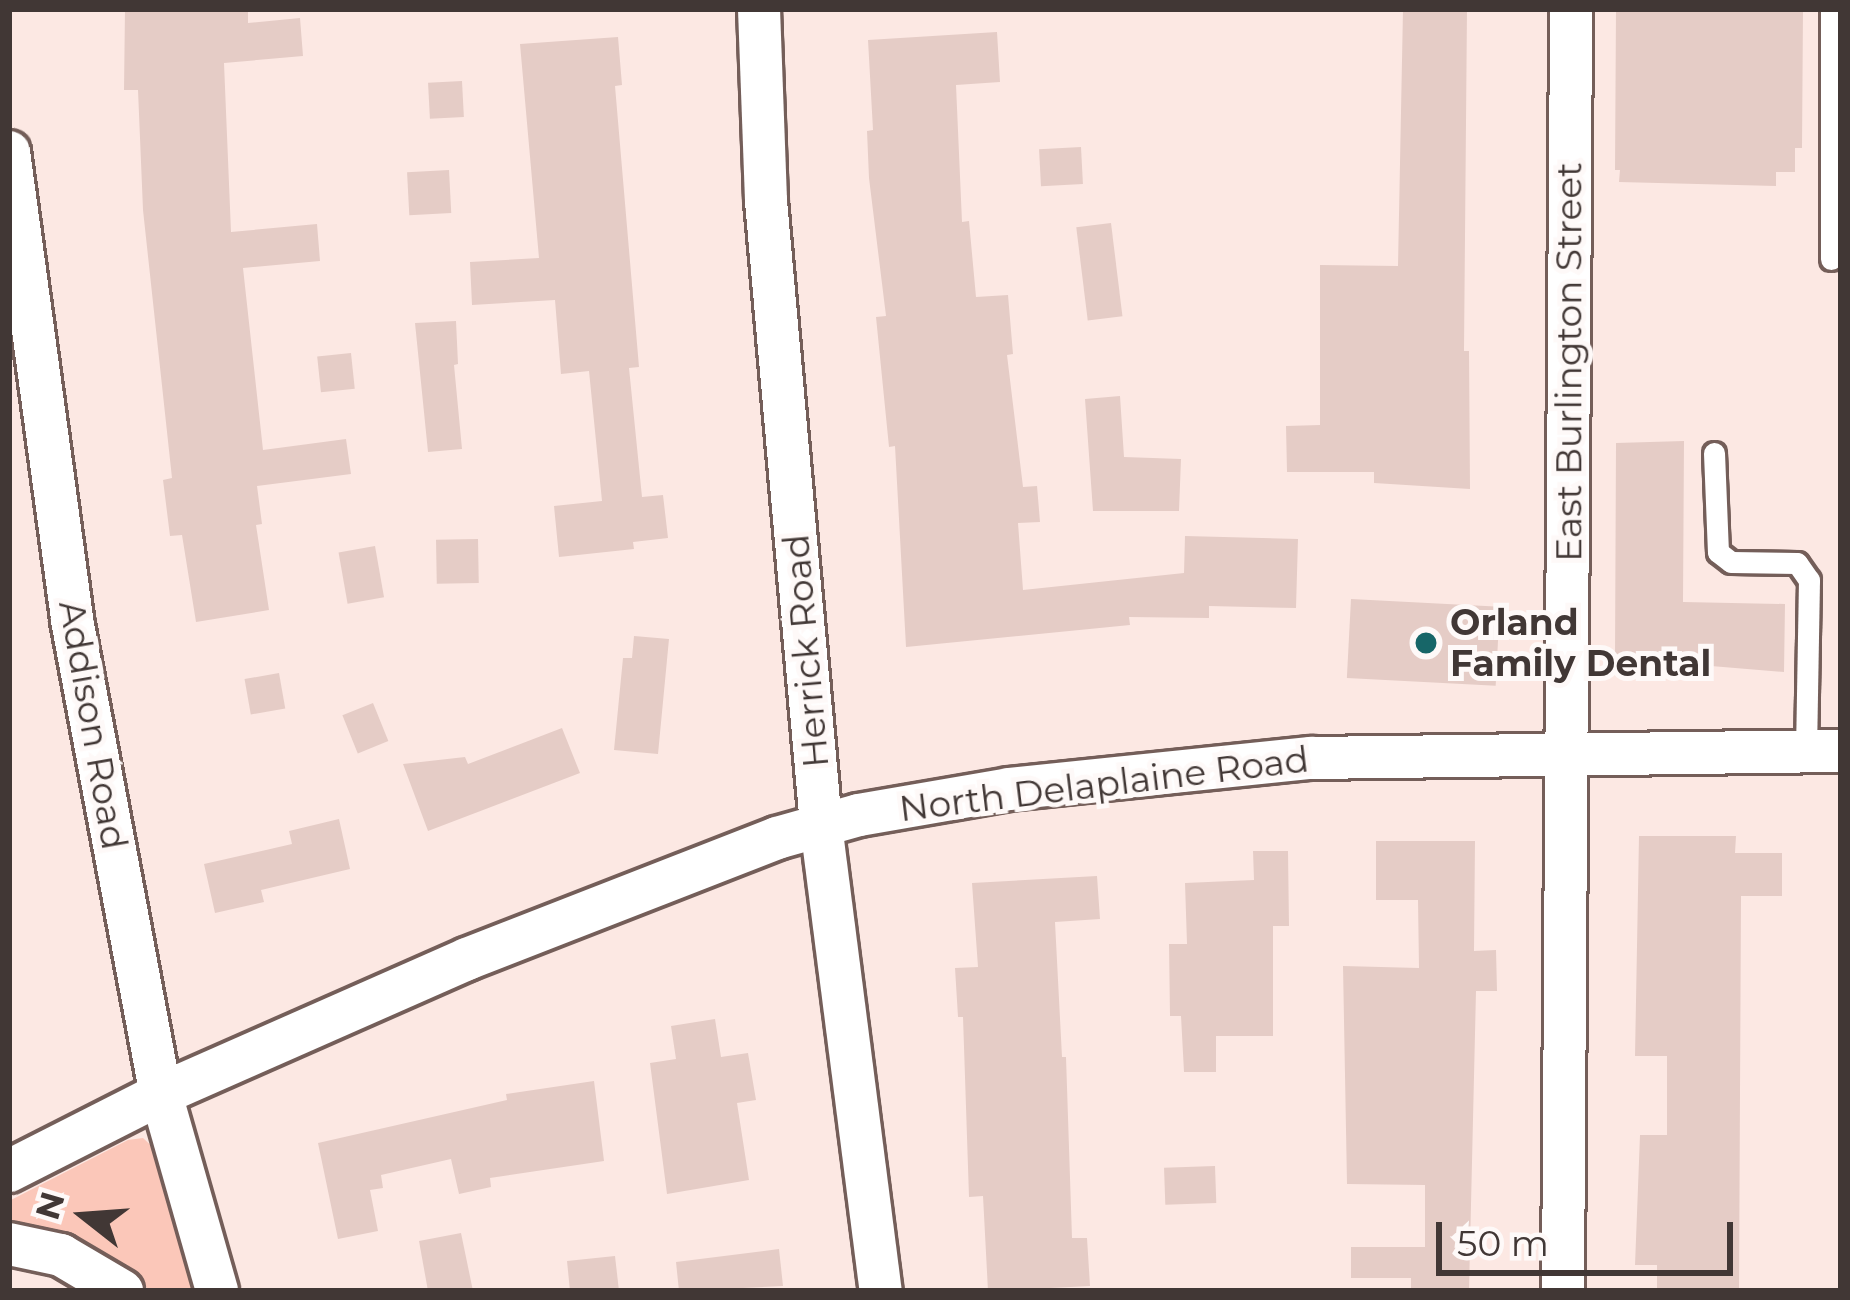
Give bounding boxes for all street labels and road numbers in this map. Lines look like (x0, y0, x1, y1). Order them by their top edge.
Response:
street label: East Burlington Street (1547, 162, 1591, 562)
street label: Herrick Road (774, 533, 838, 769)
street label: Addison Road (50, 597, 136, 853)
street label: North Delaplaine Road (897, 737, 1311, 831)

